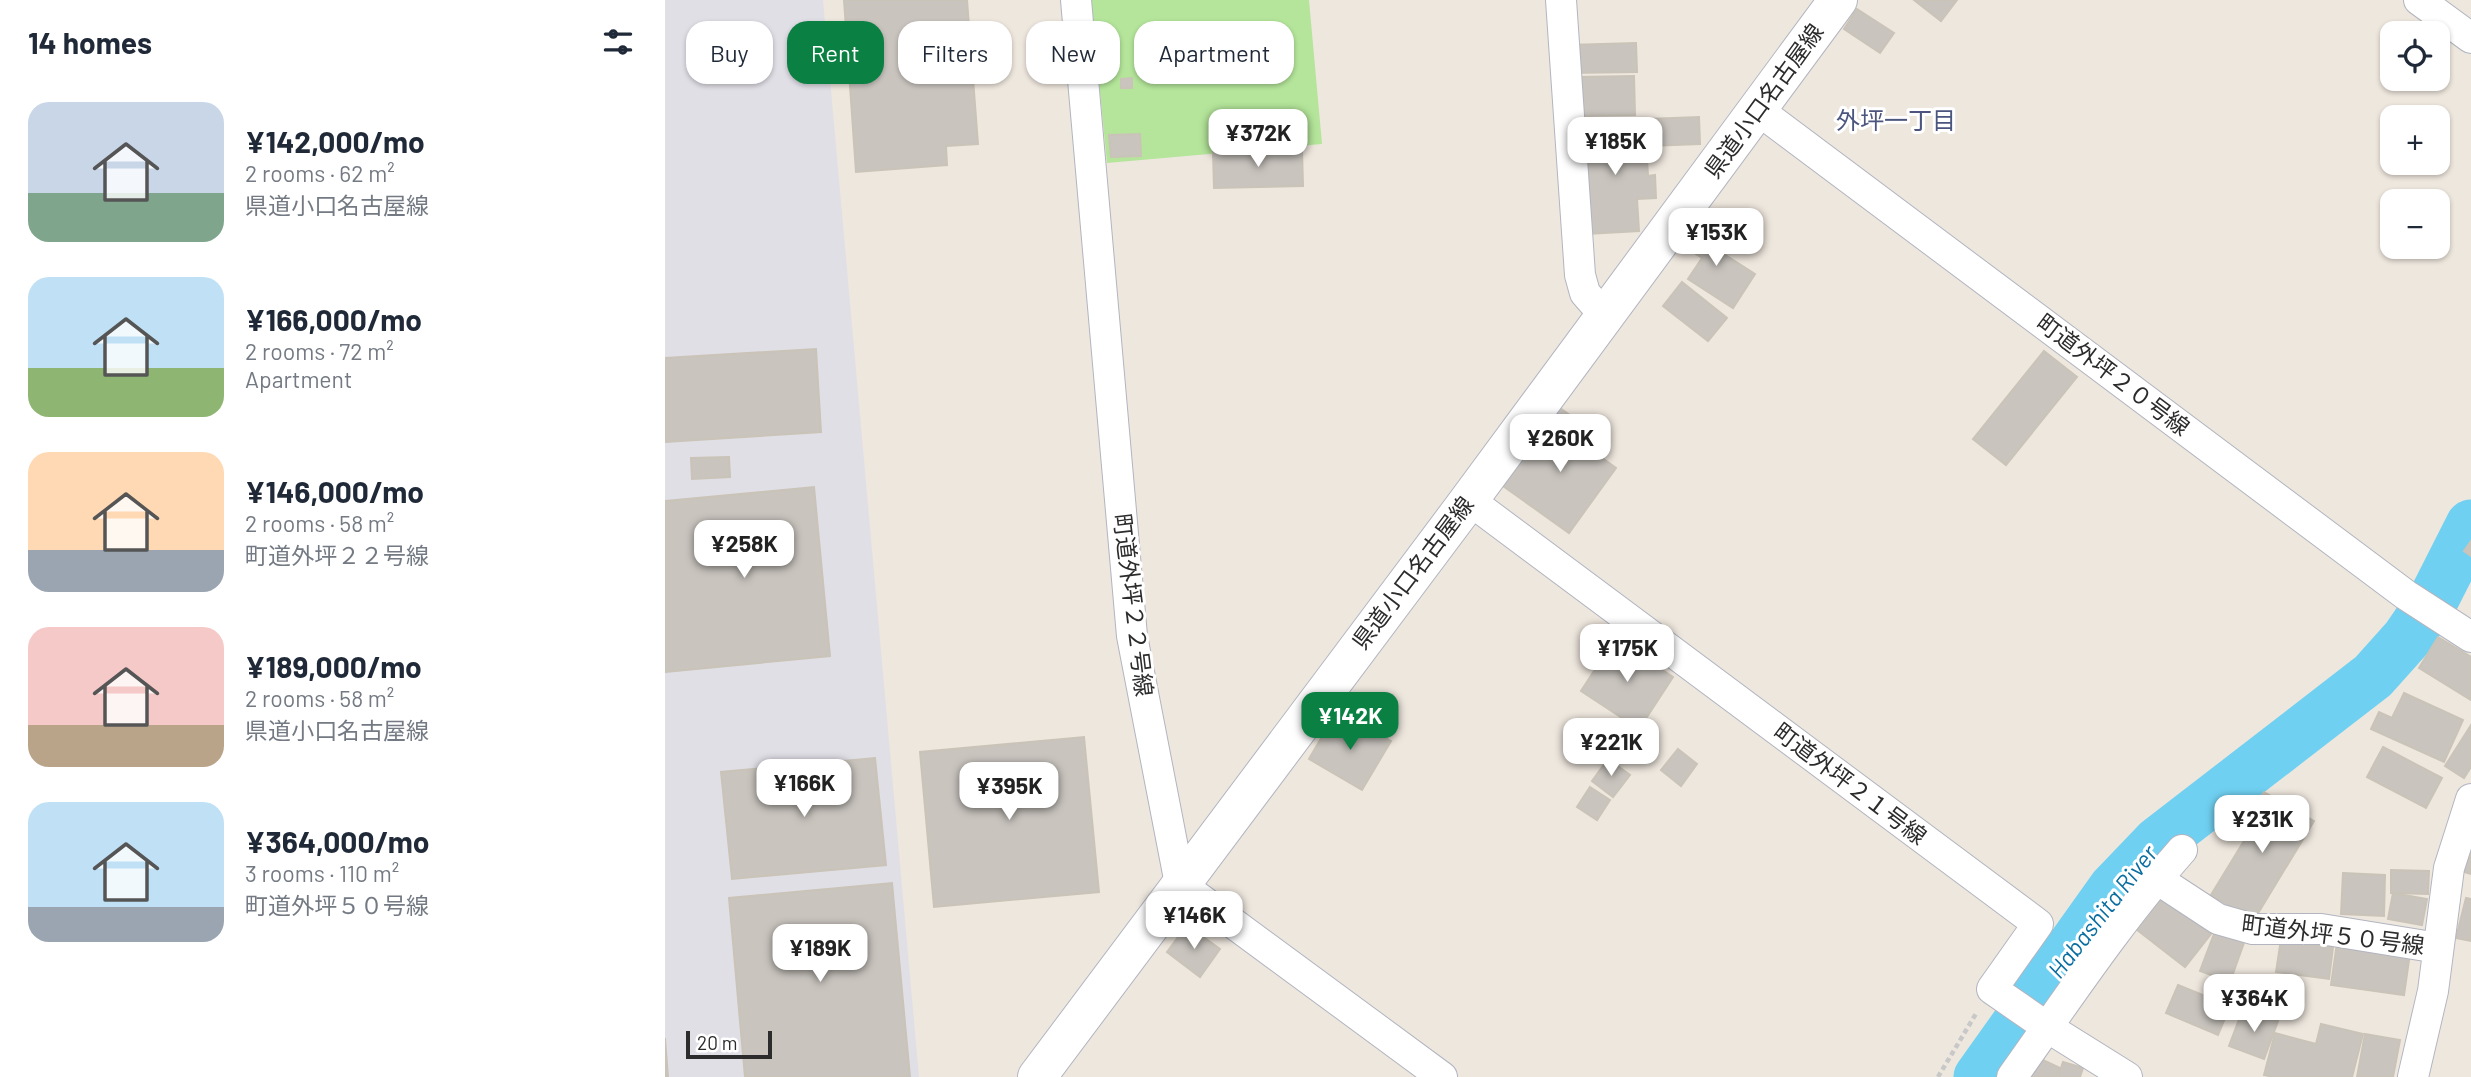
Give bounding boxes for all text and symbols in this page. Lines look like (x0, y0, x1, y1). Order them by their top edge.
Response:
street label: 県道小口名古屋線 (1698, 18, 1829, 183)
chip: Buy (686, 21, 773, 84)
chip: Rent (787, 21, 884, 84)
chip: Filters (898, 21, 1012, 84)
chip: New (1026, 21, 1120, 84)
chip: Apartment (1134, 21, 1294, 84)
map controls (2380, 21, 2450, 259)
button: locate (2380, 21, 2450, 91)
icon: filters (599, 23, 637, 61)
text: 14 homes (28, 24, 152, 60)
district label: 外坪一丁目 (1836, 105, 1956, 134)
button: + (2380, 105, 2450, 175)
pin: ¥372K (1209, 110, 1307, 169)
text: ¥372K (1225, 118, 1291, 146)
pin: ¥185K (1566, 118, 1664, 177)
text: ¥142,000/mo (245, 123, 425, 159)
text: ¥185K (1583, 126, 1647, 154)
icon: home (84, 130, 168, 214)
text: 2 rooms · 62 m² (245, 159, 395, 187)
button: − (2380, 189, 2450, 259)
text: 県道小口名古屋線 (245, 191, 429, 219)
pin: ¥153K (1667, 208, 1765, 268)
text: ¥153K (1684, 217, 1748, 245)
text: ¥166,000/mo (245, 301, 422, 337)
icon: home (84, 305, 168, 389)
street label: 町道外坪２０号線 (2032, 308, 2196, 441)
text: 2 rooms · 72 m² (245, 337, 394, 365)
text: Apartment (245, 365, 352, 393)
pin: ¥260K (1511, 414, 1609, 474)
text: ¥260K (1526, 423, 1594, 451)
text: ¥146,000/mo (245, 473, 424, 509)
icon: home (84, 480, 168, 564)
street label: 県道小口名古屋線 (1346, 490, 1479, 654)
text: 2 rooms · 58 m² (245, 509, 394, 537)
street label: 町道外坪２２号線 (1109, 512, 1159, 698)
pin: ¥258K (695, 520, 793, 580)
text: ¥258K (710, 529, 778, 557)
text: 町道外坪２２号線 (245, 541, 429, 569)
pin: ¥175K (1578, 624, 1676, 684)
text: ¥175K (1596, 633, 1658, 661)
text: ¥189,000/mo (245, 648, 422, 684)
icon: home (84, 655, 168, 739)
text: 2 rooms · 58 m² (245, 684, 394, 712)
pin: ¥142K (1301, 692, 1399, 752)
text: ¥142K (1317, 701, 1383, 729)
text: 県道小口名古屋線 (245, 716, 429, 744)
street label: 町道外坪２１号線 (1769, 717, 1933, 850)
pin: ¥221K (1562, 718, 1660, 778)
text: ¥221K (1579, 727, 1643, 755)
pin: ¥166K (755, 760, 853, 819)
pin: ¥395K (960, 762, 1058, 822)
text: ¥166K (772, 768, 836, 796)
text: ¥395K (975, 771, 1043, 799)
pin: ¥231K (2213, 796, 2311, 855)
text: ¥231K (2230, 804, 2294, 832)
text: ¥364,000/mo (245, 823, 430, 859)
icon: home (84, 830, 168, 914)
water label: Habashita River (2041, 838, 2164, 983)
text: 3 rooms · 110 m² (245, 859, 399, 887)
text: 町道外坪５０号線 (245, 891, 429, 919)
pin: ¥146K (1145, 892, 1243, 951)
text: ¥146K (1162, 900, 1226, 928)
street label: 町道外坪５０号線 (2240, 909, 2426, 959)
pin: ¥189K (771, 925, 869, 984)
text: ¥189K (789, 933, 851, 961)
pin: ¥364K (2205, 974, 2303, 1034)
text: ¥364K (2220, 983, 2288, 1011)
scale bar (686, 1028, 772, 1060)
text: 20 m (697, 1031, 737, 1054)

